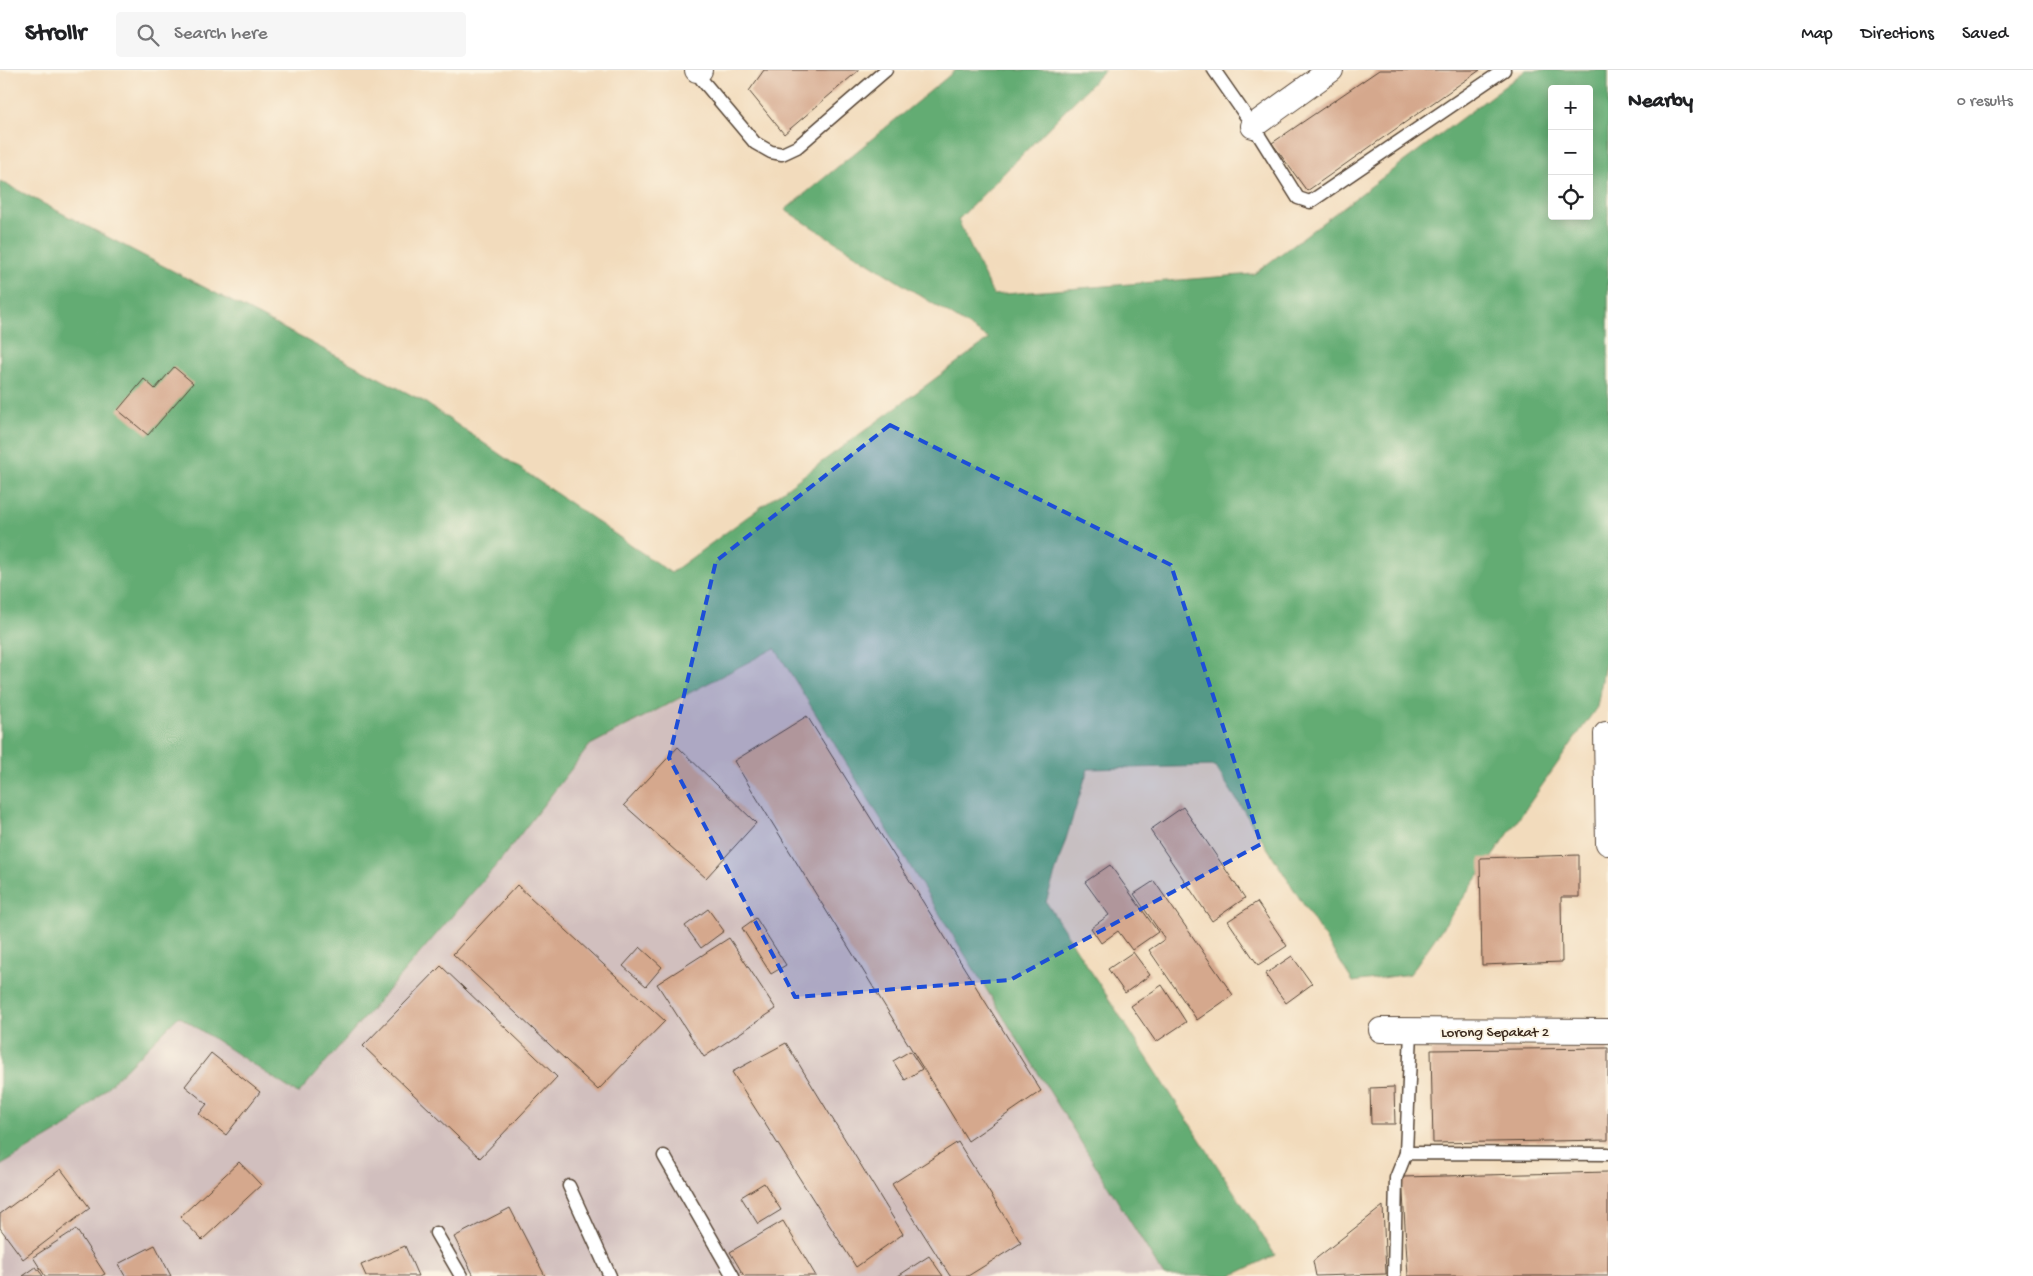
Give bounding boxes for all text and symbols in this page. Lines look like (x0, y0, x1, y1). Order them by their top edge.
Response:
search box (116, 12, 466, 57)
text: Strollr (25, 20, 86, 49)
icon: search (134, 21, 162, 49)
text: Search here (174, 23, 268, 46)
text: Map (1801, 24, 1833, 45)
text: Directions (1861, 24, 1934, 45)
text: Saved (1962, 24, 2008, 45)
map controls (1548, 85, 1593, 220)
button: + (1548, 85, 1593, 130)
text: Nearby (1628, 90, 1693, 115)
text: 0 results (1957, 93, 2013, 112)
button: − (1548, 130, 1593, 175)
button: locate (1548, 175, 1593, 220)
street label: Lorong Sepakat 2 (1441, 1024, 1549, 1042)

